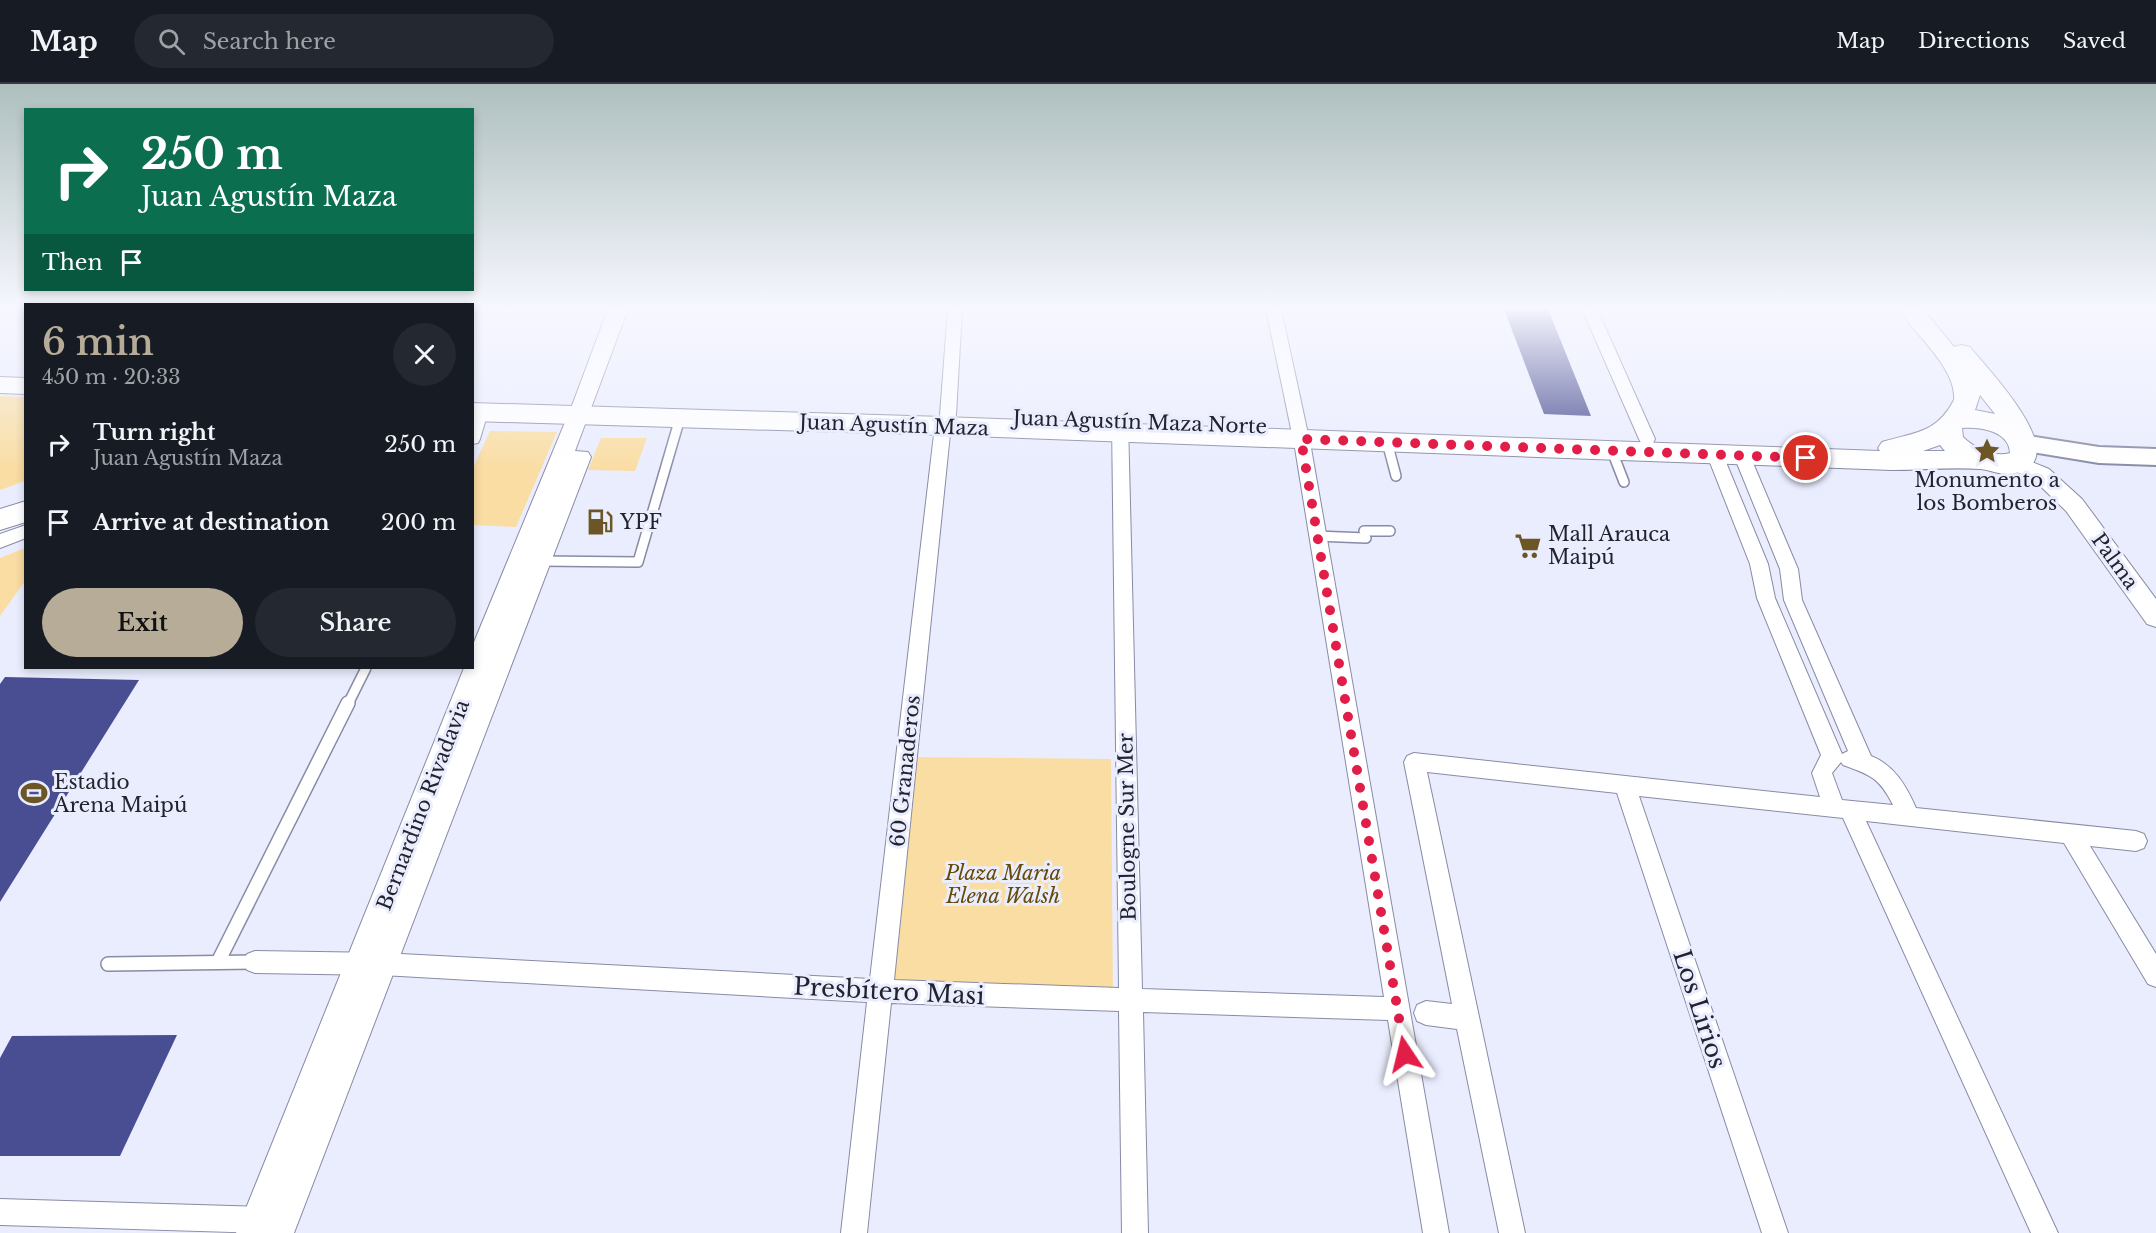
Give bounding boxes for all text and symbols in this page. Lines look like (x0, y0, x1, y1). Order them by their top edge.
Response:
search box (134, 14, 554, 68)
text: Map (30, 24, 98, 59)
icon: search (155, 25, 188, 58)
text: Search here (203, 28, 336, 55)
text: Map (1836, 28, 1885, 54)
text: Directions (1918, 28, 2030, 54)
text: Saved (2063, 28, 2126, 54)
text: 250 m (141, 128, 283, 180)
icon: right (42, 132, 120, 210)
text: Juan Agustín Maza (141, 180, 397, 213)
icon: arrive (115, 246, 148, 279)
text: Then (42, 249, 103, 276)
text: 6 min (42, 320, 154, 365)
button: close (393, 323, 456, 386)
text: 450 m · 20:33 (42, 365, 181, 389)
street label: Juan Agustín Maza Norte (1010, 405, 1267, 438)
street label: Juan Agustín Maza (796, 410, 990, 440)
text: Turn right (93, 419, 215, 446)
icon: right (42, 428, 75, 461)
text: 250 m (384, 431, 456, 458)
pin (1780, 432, 1831, 483)
place icon: Monumento a los Bomberos (1972, 436, 2002, 466)
icon: arrive (1789, 441, 1822, 474)
text: Juan Agustín Maza (93, 446, 283, 470)
place label: Monumento a los Bomberos (1914, 468, 2061, 515)
icon: arrive (42, 506, 75, 539)
fuel station icon: YPF (585, 507, 615, 537)
text: Arrive at destination (93, 509, 330, 536)
text: 200 m (381, 509, 456, 536)
place label: YPF (619, 510, 662, 534)
place label: Mall Arauca Maipú (1548, 522, 1671, 569)
street label: Palma (2087, 528, 2144, 595)
supermarket icon: Mall Arauca Maipú (1513, 531, 1543, 561)
button: Exit (42, 588, 243, 657)
button: Share (255, 588, 456, 657)
street label: 60 Granaderos (885, 694, 925, 848)
street label: Bernardino Rivadavia (372, 696, 475, 914)
street label: Boulogne Sur Mer (1113, 732, 1141, 921)
place label: Estadio Arena Maipú (53, 770, 187, 817)
sports icon: Estadio Arena Maipú (19, 778, 49, 808)
park label: Plaza Maria Elena Walsh (944, 861, 1061, 908)
street label: Los Lirios (1667, 946, 1733, 1072)
street label: Presbítero Masi (793, 972, 985, 1010)
position arrow (1373, 1022, 1437, 1086)

